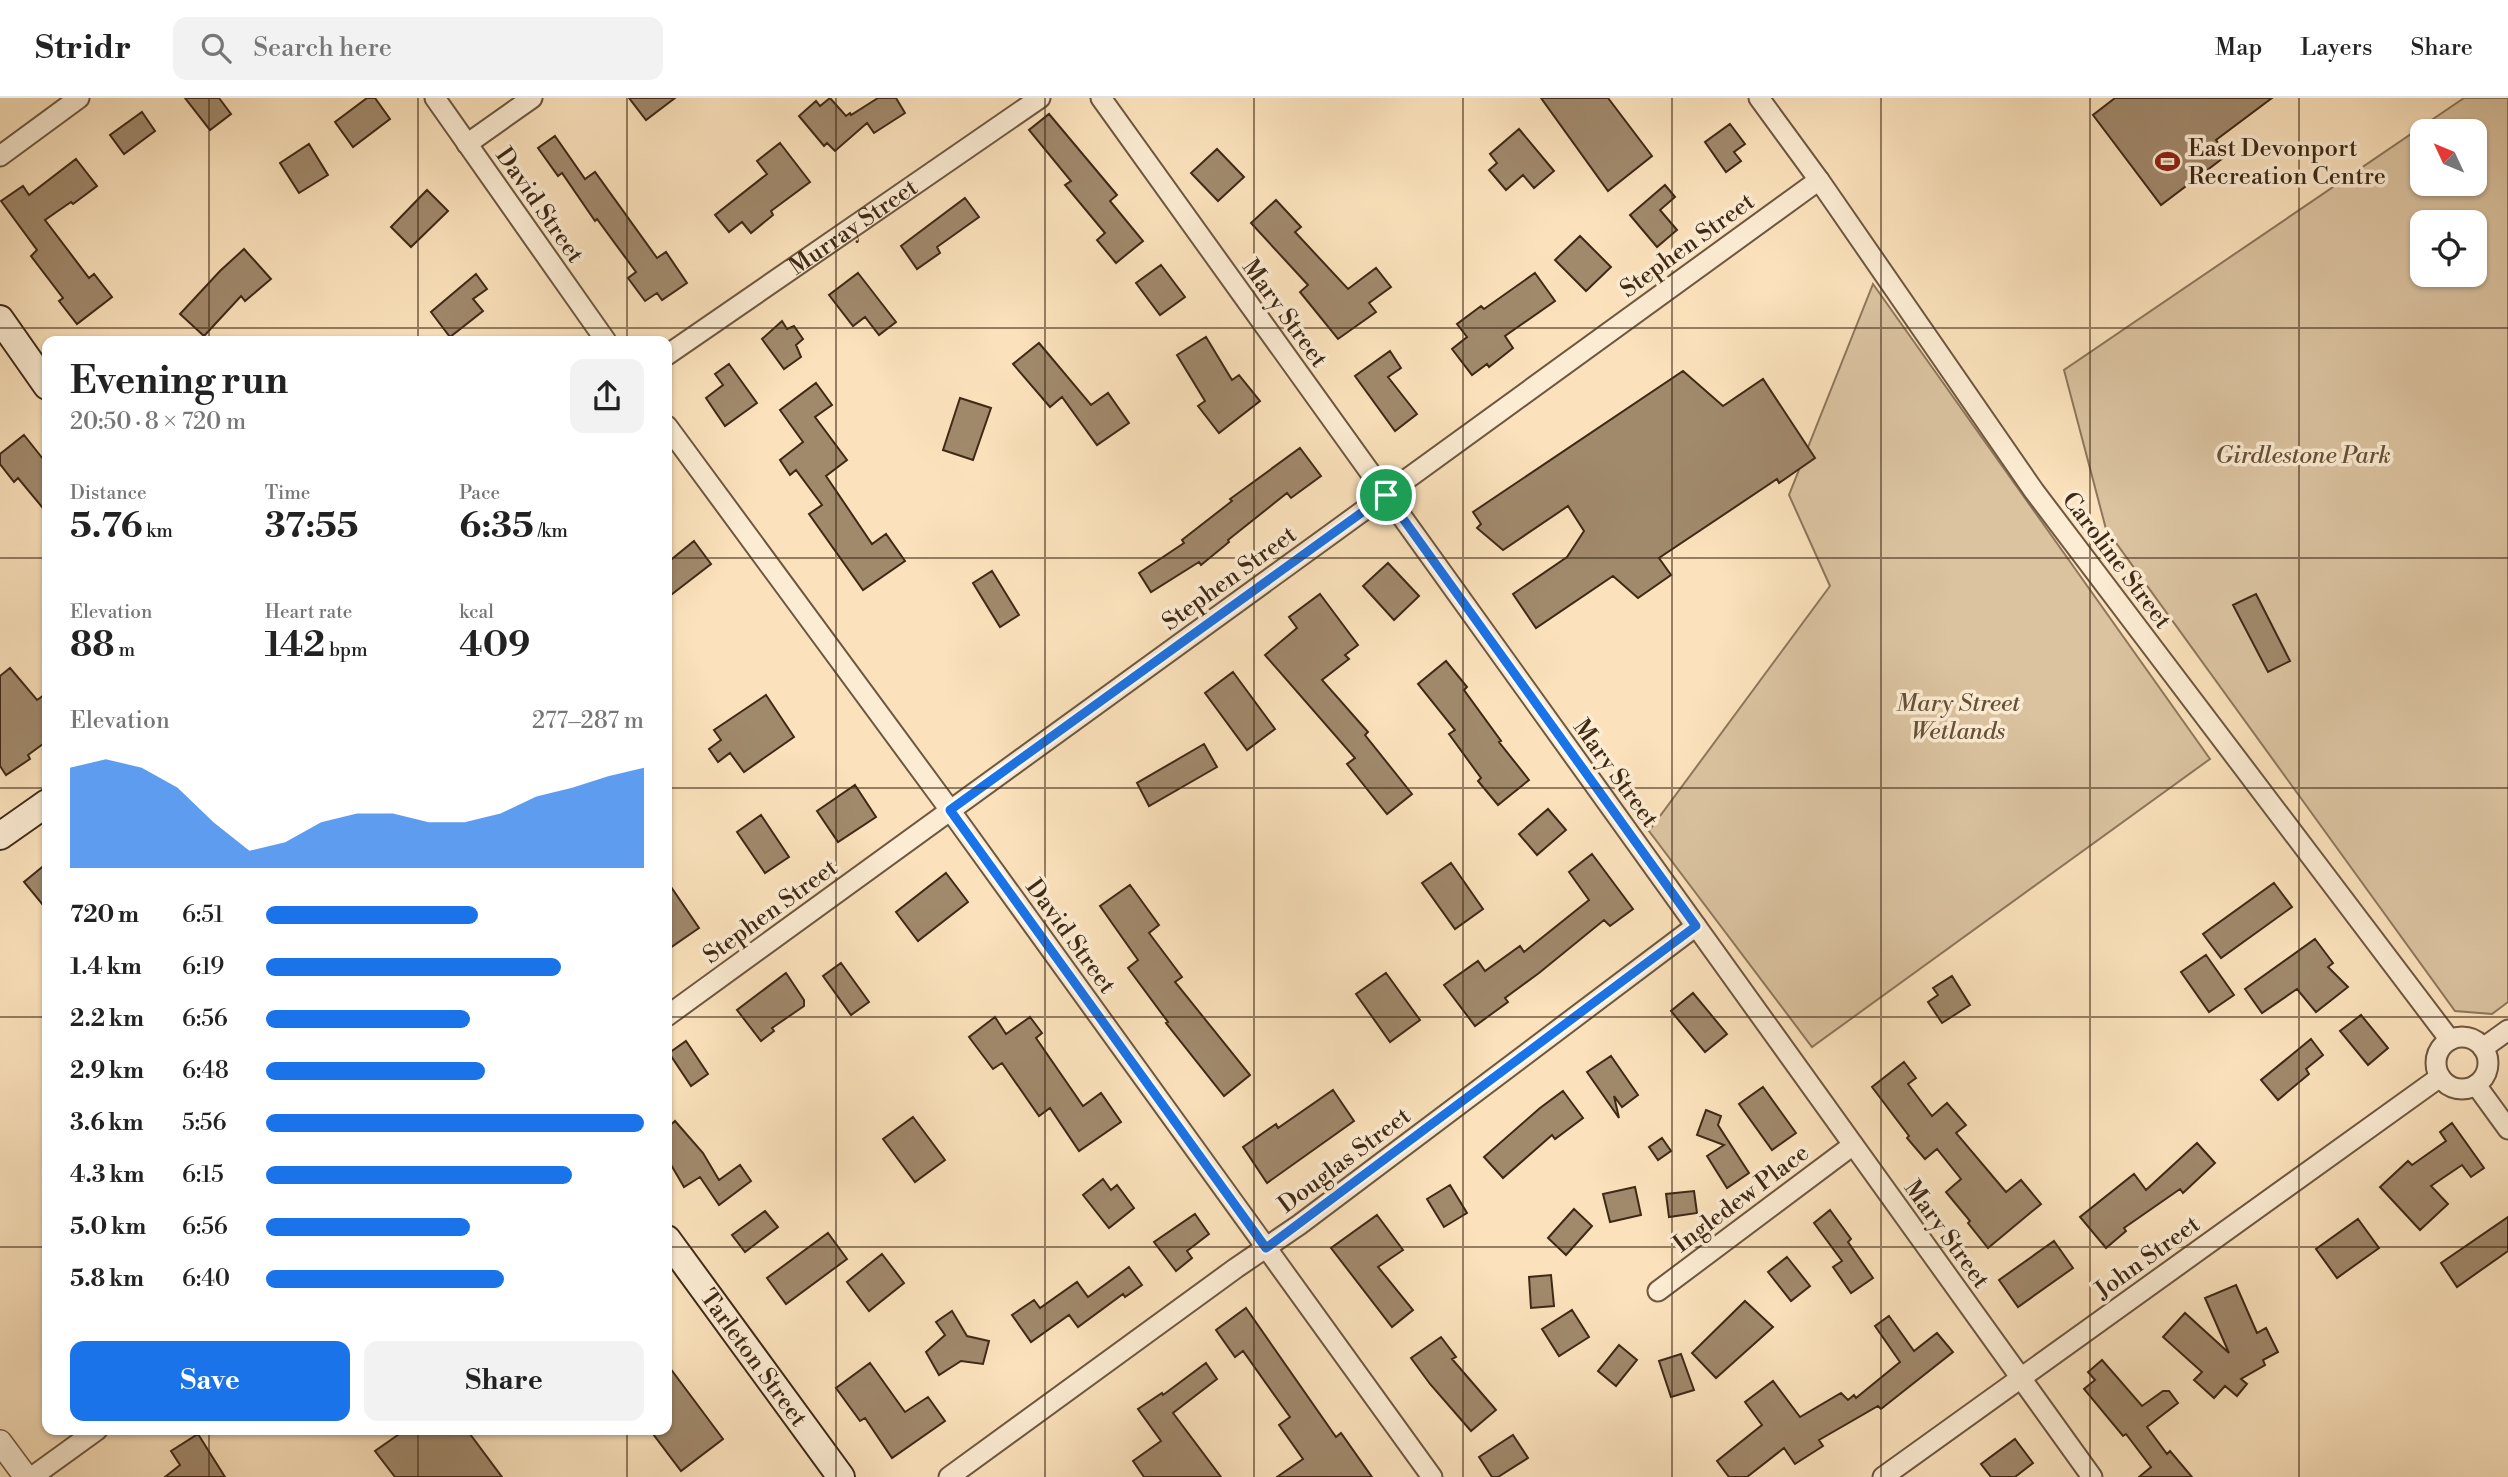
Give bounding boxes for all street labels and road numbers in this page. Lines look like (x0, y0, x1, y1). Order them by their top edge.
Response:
street label: David Street (488, 142, 590, 270)
street label: Murray Street (783, 172, 924, 282)
street label: Stephen Street (1614, 187, 1761, 305)
street label: Mary Street (1235, 254, 1334, 374)
street label: Caroline Street (2055, 486, 2178, 635)
street label: Stephen Street (1156, 520, 1303, 638)
street label: Mary Street (1566, 714, 1665, 834)
street label: Stephen Street (697, 853, 844, 971)
street label: David Street (1019, 873, 1122, 1000)
street label: Douglas Street (1272, 1101, 1417, 1220)
street label: Ingledew Place (1668, 1138, 1815, 1260)
street label: Mary Street (1897, 1175, 1996, 1295)
street label: John Street (2088, 1209, 2206, 1307)
street label: Tarleton Street (693, 1284, 813, 1433)

